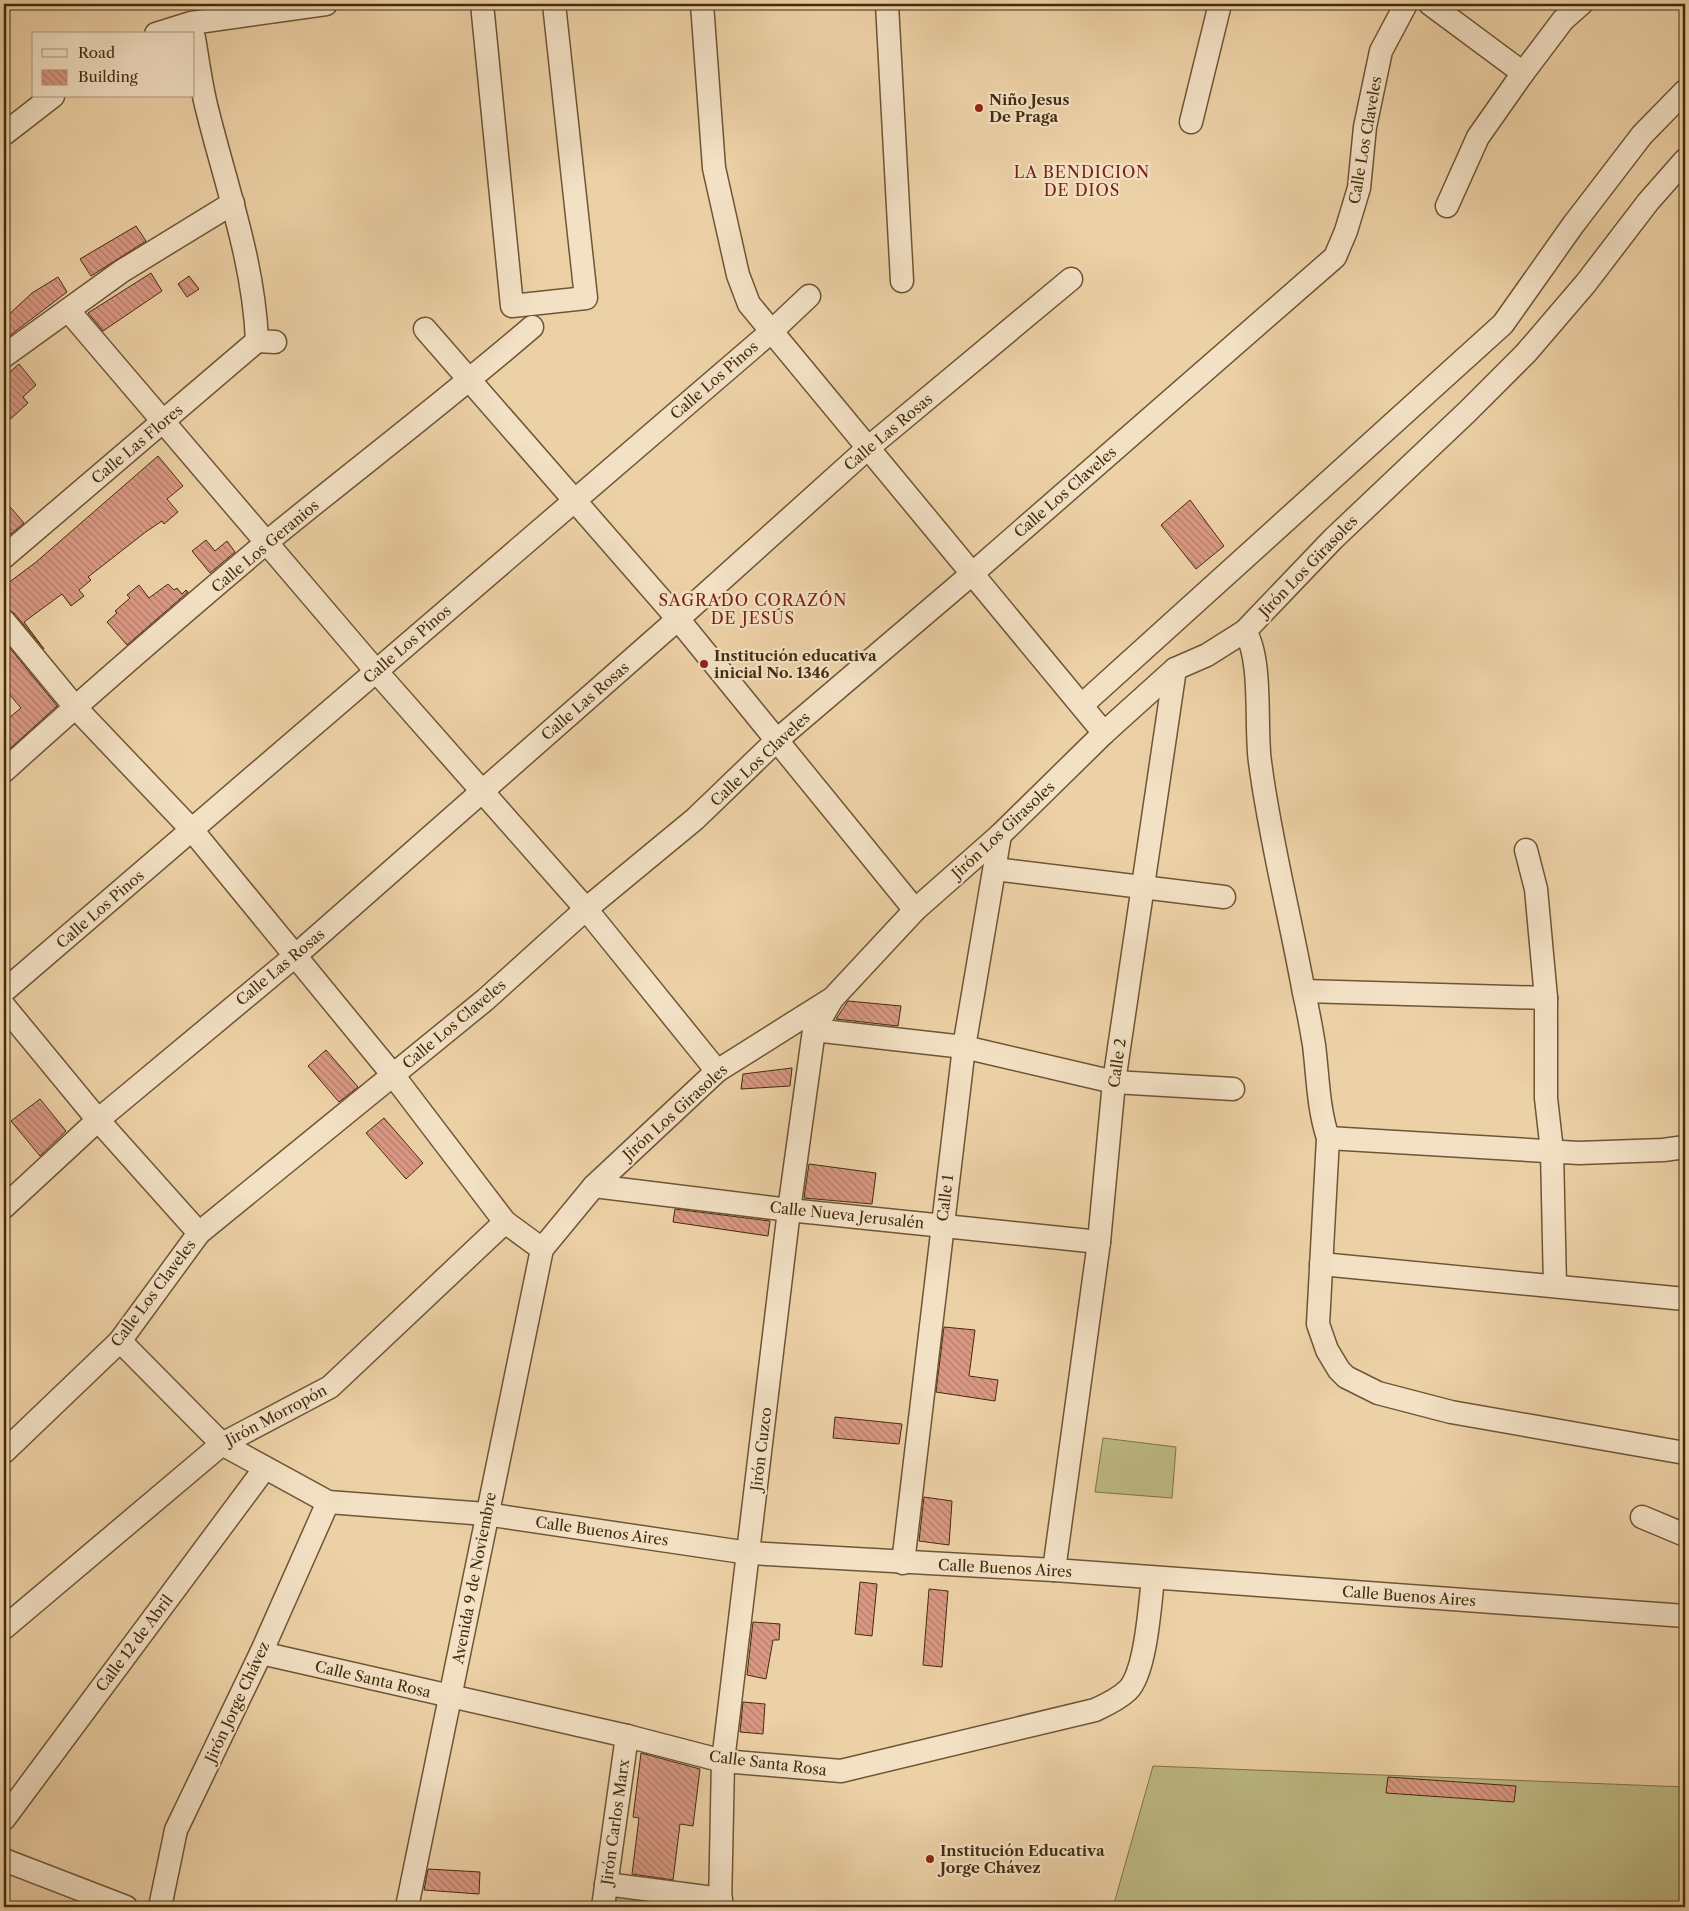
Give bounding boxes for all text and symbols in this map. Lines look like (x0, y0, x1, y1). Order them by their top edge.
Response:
legend (32, 32, 195, 98)
text: Road (78, 43, 115, 62)
text: Building (78, 67, 138, 86)
street label: Calle Los Claveles (1344, 75, 1386, 205)
place label: Niño Jesus De Praga (989, 90, 1069, 126)
marker: Niño Jesus De Praga (973, 102, 985, 114)
district label: LA BENDICION DE DIOS (1014, 162, 1150, 200)
street label: Calle Los Pinos (666, 337, 762, 423)
street label: Calle Las Rosas (840, 389, 936, 475)
street label: Calle Las Flores (87, 400, 187, 488)
street label: Calle Los Claveles (1010, 442, 1120, 542)
street label: Calle Los Geranios (207, 495, 323, 597)
street label: Jirón Los Girasoles (1253, 511, 1361, 622)
district label: SAGRADO CORAZÓN DE JESÚS (659, 590, 847, 628)
street label: Calle Los Pinos (359, 601, 455, 687)
place label: Institución educativa inicial No. 1346 (714, 646, 877, 682)
street label: Calle Las Rosas (537, 658, 633, 744)
marker: Institución educativa inicial No. 1346 (698, 658, 710, 670)
street label: Calle Los Claveles (706, 708, 814, 810)
street label: Jirón Los Girasoles (946, 777, 1059, 884)
street label: Calle Los Pinos (52, 866, 148, 952)
street label: Calle Las Rosas (232, 924, 328, 1010)
street label: Calle Los Claveles (398, 975, 510, 1073)
street label: Calle 2 (1104, 1037, 1130, 1089)
street label: Jirón Los Girasoles (617, 1060, 731, 1165)
street label: Calle 1 (933, 1173, 957, 1223)
street label: Calle Nueva Jerusalén (769, 1197, 926, 1233)
street label: Calle Los Claveles (106, 1236, 200, 1350)
street label: Jirón Morropón (220, 1380, 330, 1451)
street label: Jirón Cuzco (746, 1406, 776, 1494)
street label: Avenida 9 de Noviembre (448, 1490, 500, 1667)
street label: Calle Buenos Aires (534, 1512, 670, 1550)
street label: Calle Buenos Aires (938, 1555, 1072, 1581)
street label: Calle Buenos Aires (1341, 1582, 1477, 1610)
street label: Calle 12 de Abril (91, 1590, 177, 1695)
street label: Jirón Jorge Chávez (200, 1638, 274, 1768)
street label: Calle Santa Rosa (313, 1656, 433, 1702)
street label: Calle Santa Rosa (708, 1746, 828, 1780)
street label: Jirón Carlos Marx (597, 1758, 633, 1888)
place label: Institución Educativa Jorge Chávez (937, 1841, 1105, 1877)
marker: Institución Educativa Jorge Chávez (924, 1853, 936, 1865)

